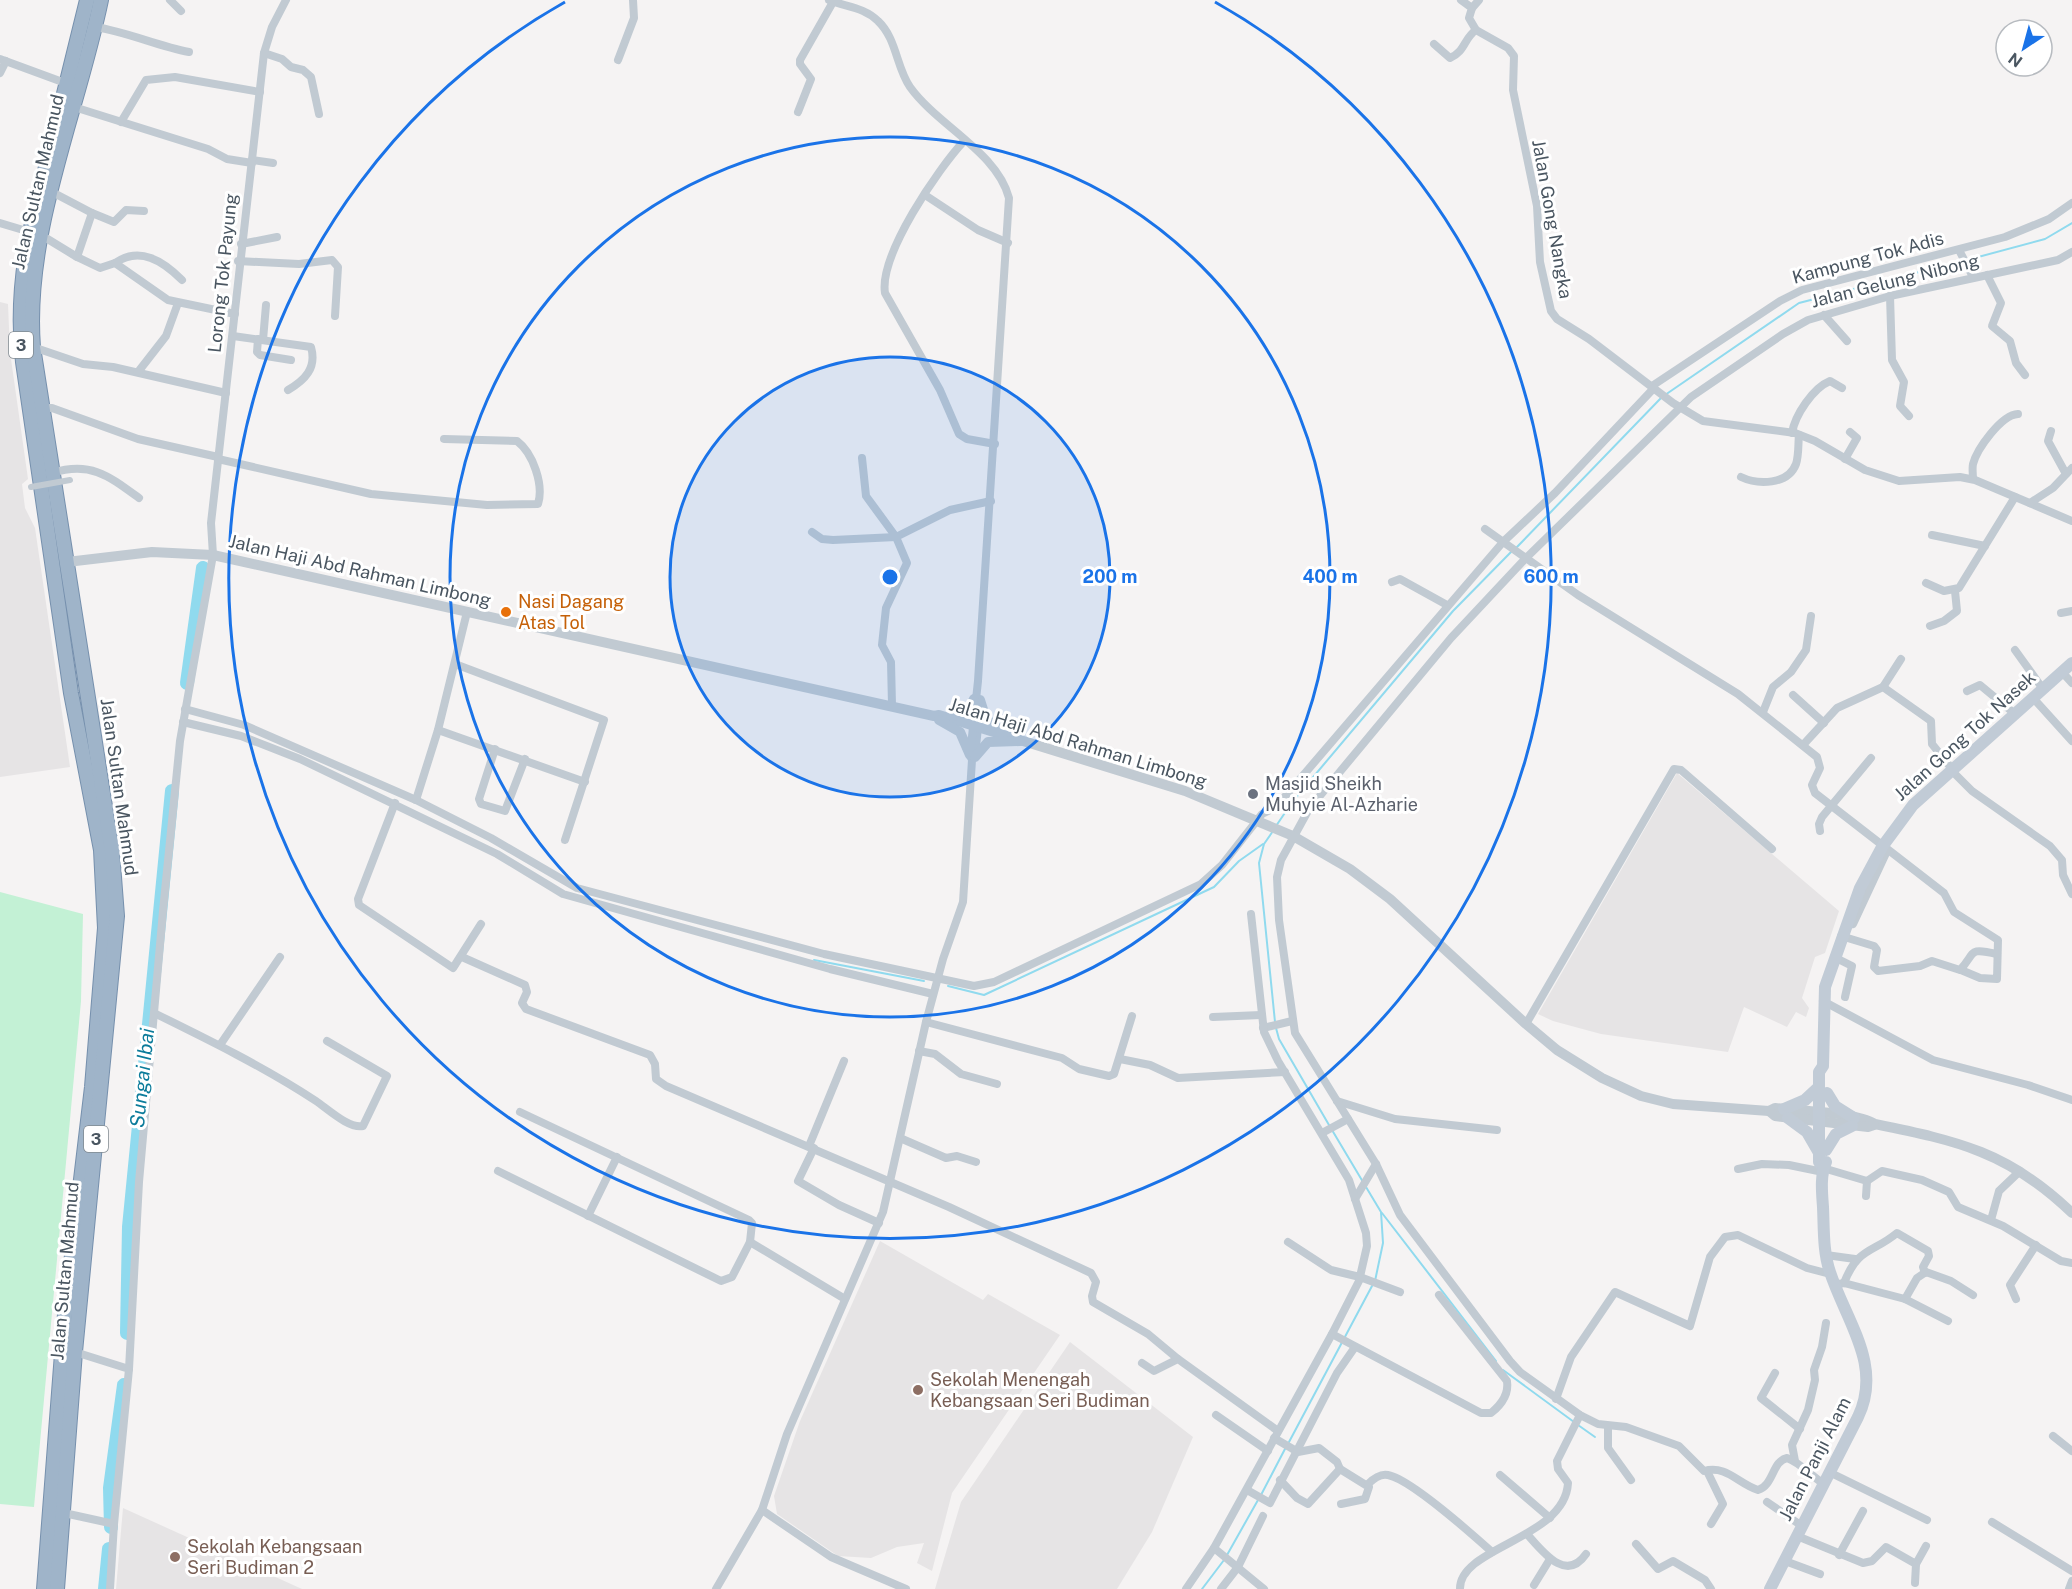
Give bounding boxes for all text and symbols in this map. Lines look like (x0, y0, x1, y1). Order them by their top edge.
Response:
north arrow (1994, 18, 2054, 78)
text: N (2005, 48, 2026, 71)
street label: Jalan Sultan Mahmud (7, 92, 68, 271)
street label: Jalan Gong Nangka (1528, 138, 1577, 300)
street label: Lorong Tok Payung (204, 192, 241, 354)
street label: Kampung Tok Adis (1790, 227, 1946, 288)
street label: Jalan Gelung Nibong (1809, 249, 1981, 312)
road number: 3 (9, 332, 33, 358)
street label: Jalan Haji Abd Rahman Limbong (227, 530, 493, 611)
text: 200 m (1083, 566, 1137, 587)
text: 400 m (1302, 566, 1358, 587)
text: 600 m (1523, 566, 1579, 587)
centre of rings (880, 567, 900, 587)
place label: Nasi Dagang Atas Tol (518, 591, 624, 633)
marker: Nasi Dagang Atas Tol (499, 605, 513, 619)
street label: Jalan Gong Tok Nasek (1890, 667, 2040, 805)
street label: Jalan Haji Abd Rahman Limbong (947, 693, 1210, 792)
street label: Jalan Sultan Mahmud (97, 697, 142, 877)
place label: Masjid Sheikh Muhyie Al-Azharie (1265, 773, 1418, 815)
marker: Masjid Sheikh Muhyie Al-Azharie (1246, 787, 1260, 801)
water label: Sungai Ibai (125, 1027, 159, 1129)
road number: 3 (84, 1126, 108, 1152)
street label: Jalan Sultan Mahmud (46, 1181, 83, 1361)
place label: Sekolah Menengah Kebangsaan Seri Budiman (930, 1369, 1150, 1411)
marker: Sekolah Menengah Kebangsaan Seri Budiman (911, 1383, 925, 1397)
street label: Jalan Panji Alam (1774, 1393, 1855, 1524)
place label: Sekolah Kebangsaan Seri Budiman 2 (187, 1536, 362, 1578)
marker: Sekolah Kebangsaan Seri Budiman 2 (168, 1550, 182, 1564)

